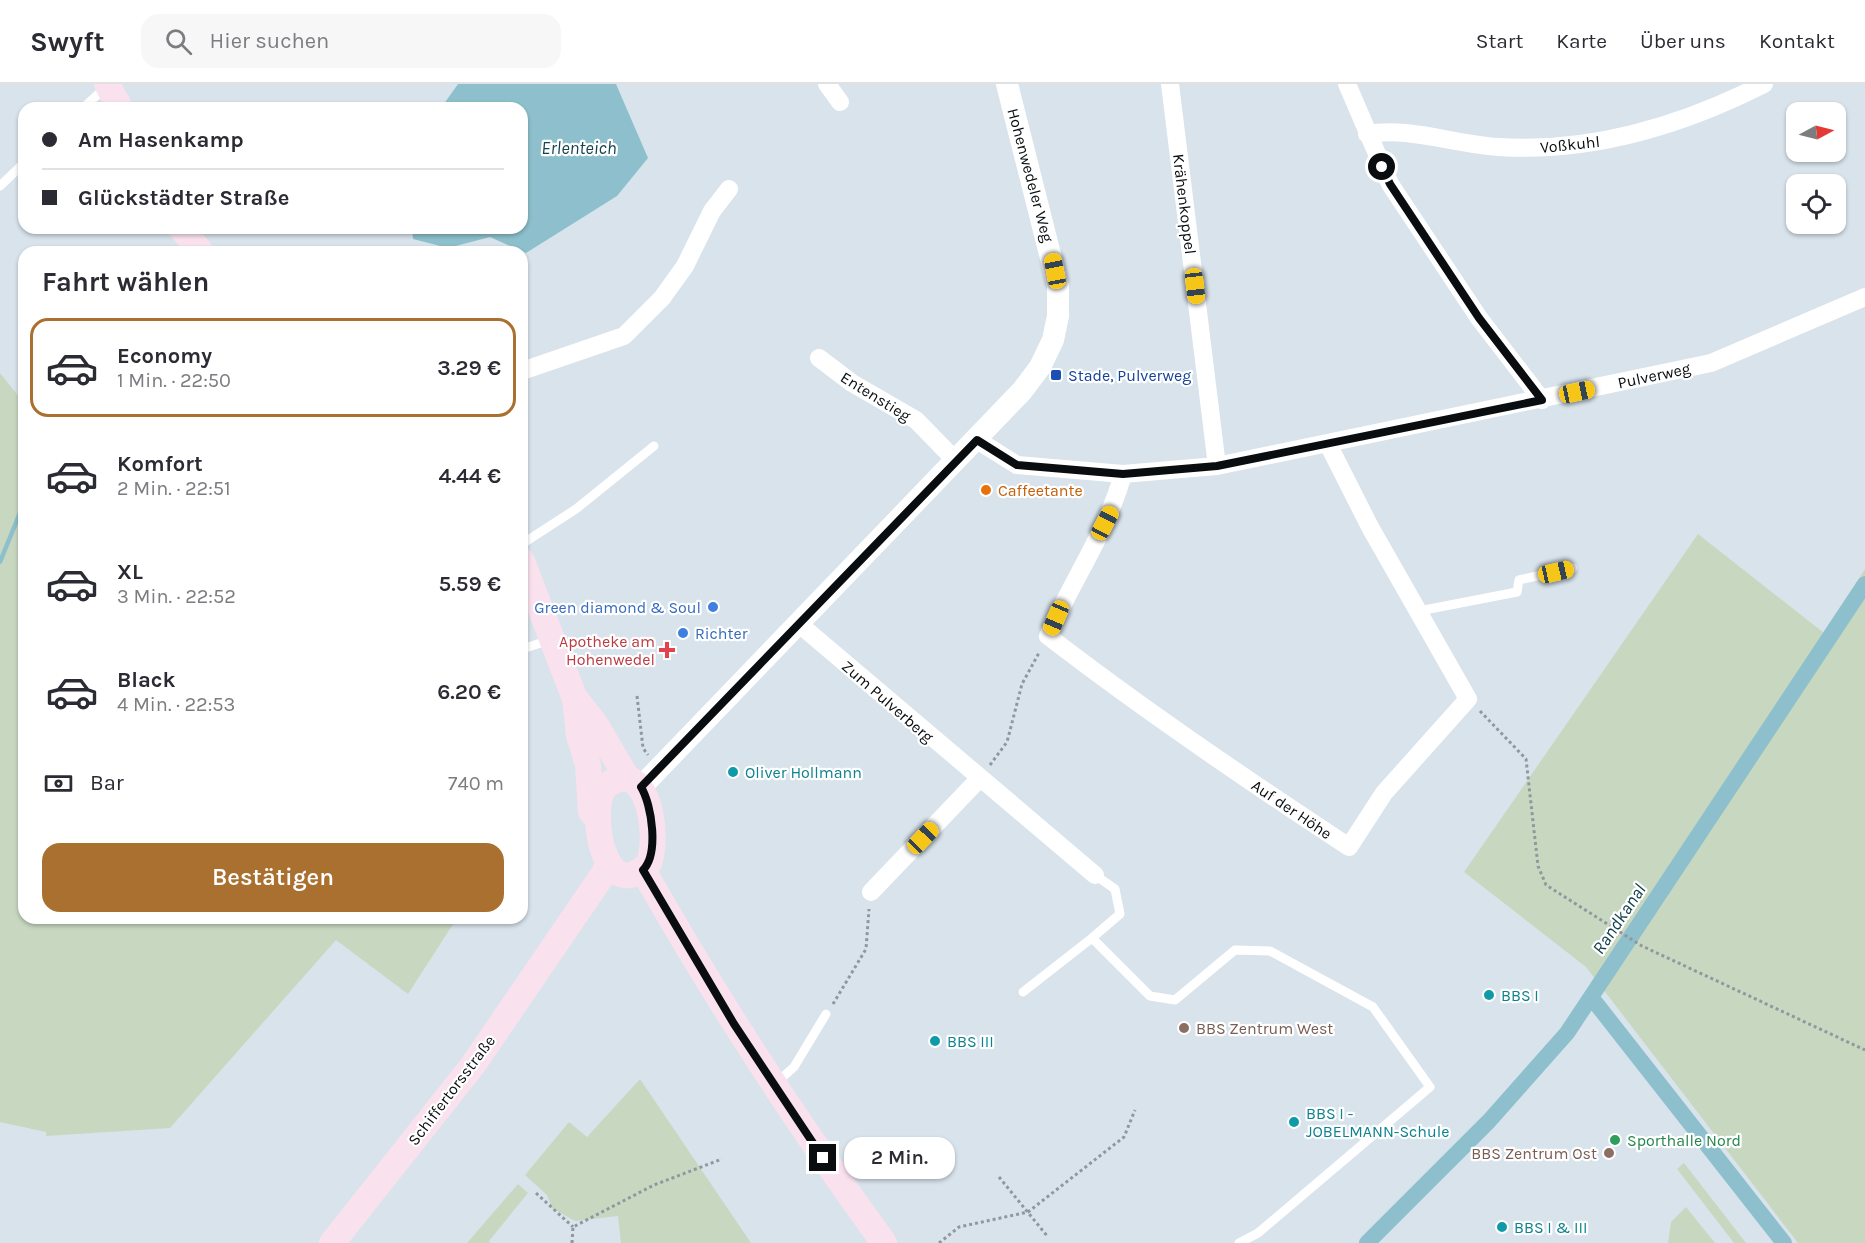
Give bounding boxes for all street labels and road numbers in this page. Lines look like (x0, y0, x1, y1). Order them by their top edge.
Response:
street label: Hohenwedeler Weg (1004, 106, 1058, 244)
street label: Voßkuhl (1539, 132, 1601, 157)
street label: Krähenkoppel (1169, 153, 1200, 255)
street label: Pulverweg (1616, 359, 1692, 392)
street label: Entenstieg (837, 367, 914, 425)
street label: Zum Pulverberg (838, 656, 937, 746)
street label: Auf der Höhe (1248, 776, 1335, 843)
street label: Schiffertorsstraße (404, 1031, 499, 1149)

